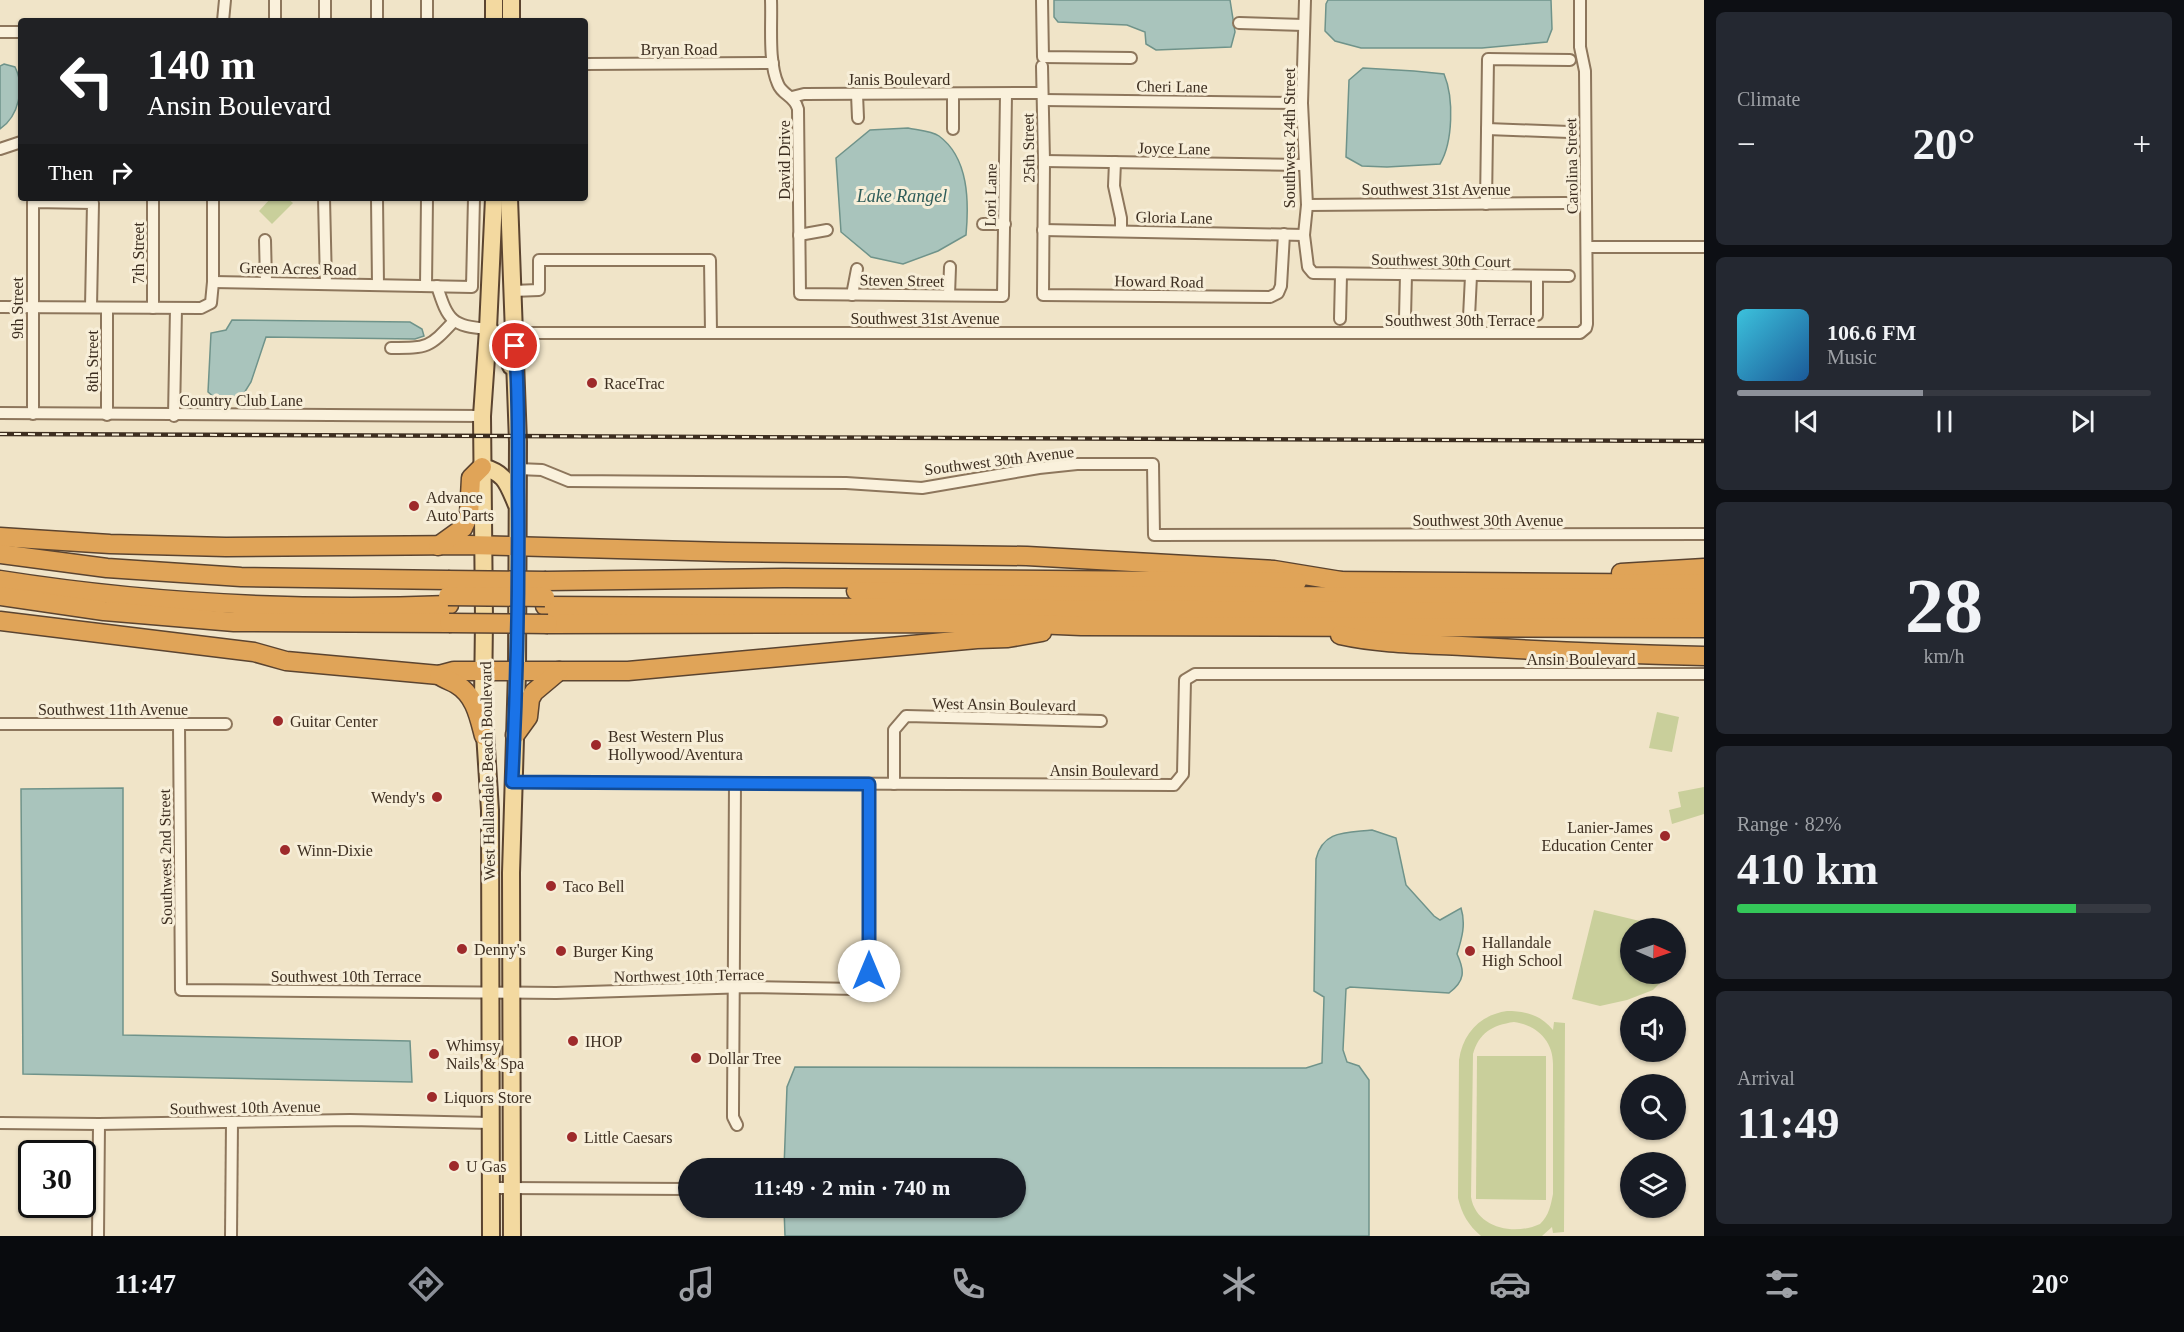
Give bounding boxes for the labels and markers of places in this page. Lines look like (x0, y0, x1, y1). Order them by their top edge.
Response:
pin (489, 320, 540, 371)
place label: RaceTrac (604, 375, 665, 392)
marker: RaceTrac (585, 376, 599, 390)
place label: Advance Auto Parts (426, 489, 494, 524)
marker: Advance Auto Parts (407, 499, 421, 513)
place label: Guitar Center (290, 713, 378, 730)
marker: Guitar Center (271, 714, 285, 728)
place label: Best Western Plus Hollywood/Aventura (608, 728, 743, 764)
marker: Best Western Plus Hollywood/Aventura (589, 738, 603, 752)
place label: Wendy's (371, 789, 425, 807)
marker: Wendy's (430, 790, 444, 804)
place label: Lanier-James Education Center (1541, 819, 1654, 854)
marker: Lanier-James Education Center (1658, 829, 1672, 843)
place label: Winn-Dixie (297, 842, 373, 859)
marker: Winn-Dixie (278, 843, 292, 857)
place label: Taco Bell (563, 878, 625, 895)
marker: Taco Bell (544, 879, 558, 893)
place label: Hallandale High School (1482, 934, 1563, 970)
place label: Denny's (474, 941, 526, 959)
marker: Denny's (455, 942, 469, 956)
place label: Burger King (573, 943, 653, 961)
marker: Burger King (554, 944, 568, 958)
marker: Hallandale High School (1463, 944, 1477, 958)
place label: IHOP (585, 1033, 622, 1050)
marker: IHOP (566, 1034, 580, 1048)
place label: Whimsy Nails & Spa (446, 1037, 524, 1073)
marker: Whimsy Nails & Spa (427, 1047, 441, 1061)
place label: Dollar Tree (708, 1050, 781, 1067)
marker: Dollar Tree (689, 1051, 703, 1065)
place label: Liquors Store (444, 1089, 532, 1107)
marker: Liquors Store (425, 1090, 439, 1104)
place label: Little Caesars (584, 1129, 672, 1146)
marker: Little Caesars (565, 1130, 579, 1144)
place label: U Gas (466, 1158, 506, 1175)
marker: U Gas (447, 1159, 461, 1173)

